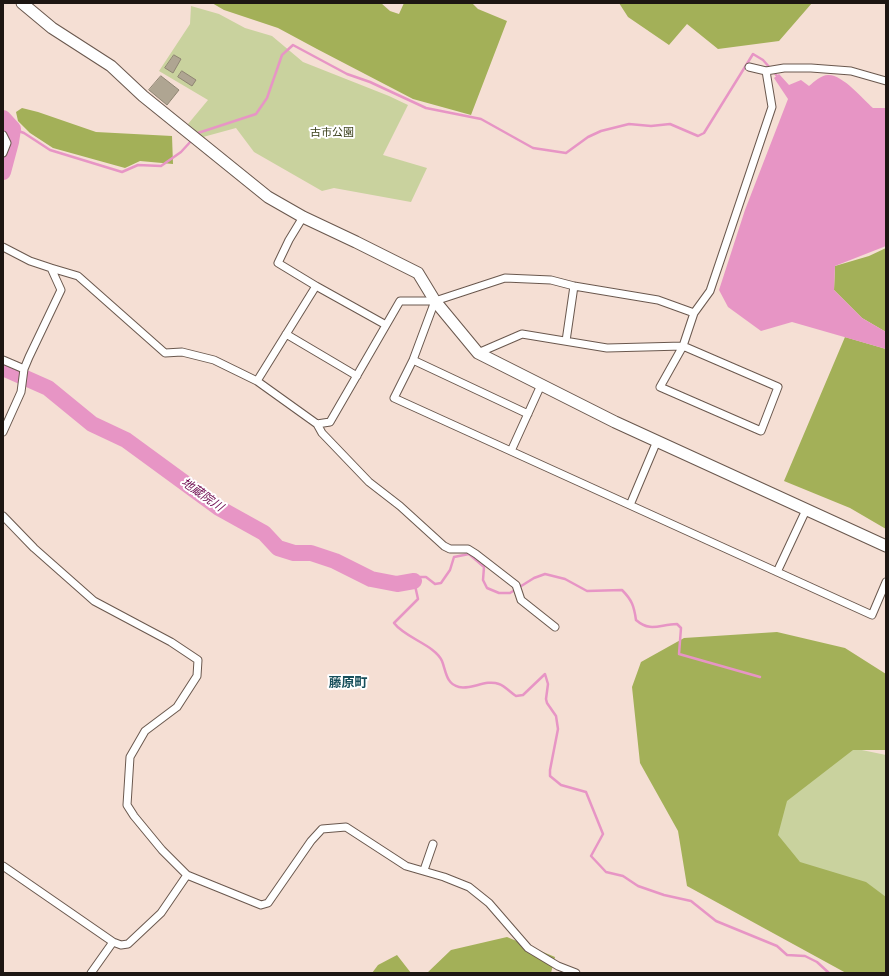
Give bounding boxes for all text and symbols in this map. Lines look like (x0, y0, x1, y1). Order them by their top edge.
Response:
park label: 古市公園 (310, 126, 354, 140)
water label: 地蔵院川 (178, 475, 226, 515)
district label: 藤原町 (329, 675, 367, 691)

